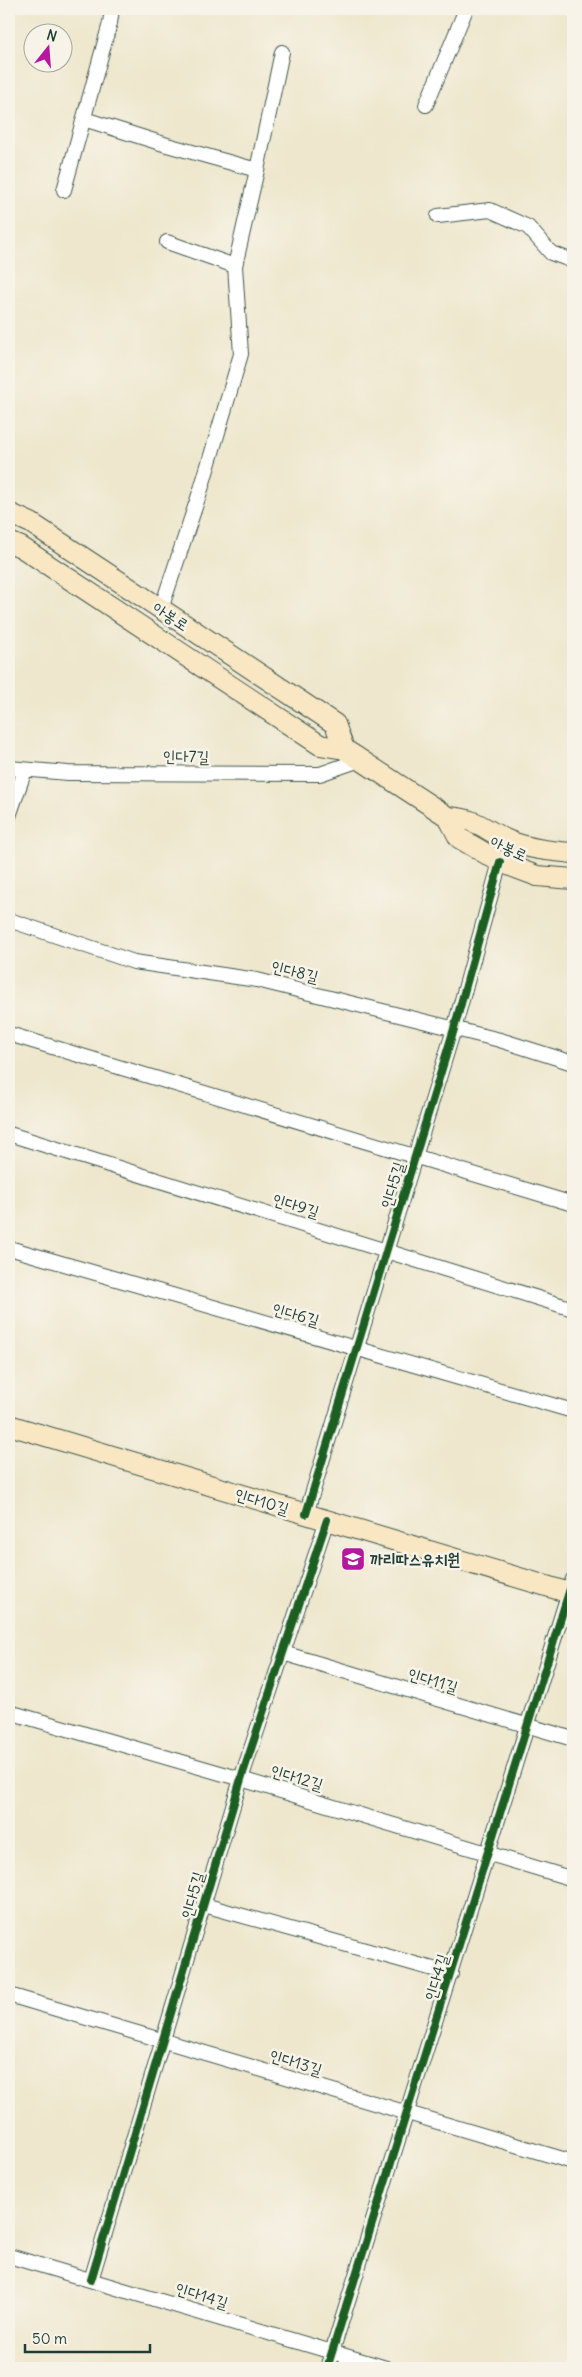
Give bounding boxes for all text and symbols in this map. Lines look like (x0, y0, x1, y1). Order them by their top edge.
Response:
north arrow (22, 22, 72, 72)
text: N (45, 26, 59, 46)
street label: 아봉로 (149, 597, 193, 635)
street label: 인다7길 (163, 746, 210, 766)
street label: 아봉로 (487, 831, 531, 865)
street label: 인다8길 (269, 956, 321, 987)
street label: 인다5길 (375, 1159, 409, 1211)
street label: 인다9길 (270, 1188, 322, 1222)
street label: 인다6길 (270, 1298, 322, 1330)
street label: 인다10길 (233, 1483, 292, 1519)
school or university icon: 까리따스유치원 (340, 1546, 366, 1572)
place label: 까리따스유치원 (370, 1549, 460, 1569)
street label: 인다11길 (406, 1663, 461, 1697)
street label: 인다12길 (268, 1760, 326, 1794)
street label: 인다5길 (176, 1869, 208, 1921)
street label: 인다4길 (419, 1951, 453, 2003)
street label: 인다13길 (267, 2045, 325, 2080)
street label: 인다14길 (173, 2278, 231, 2313)
scale bar (25, 2322, 150, 2354)
text: 50 m (32, 2329, 67, 2348)

